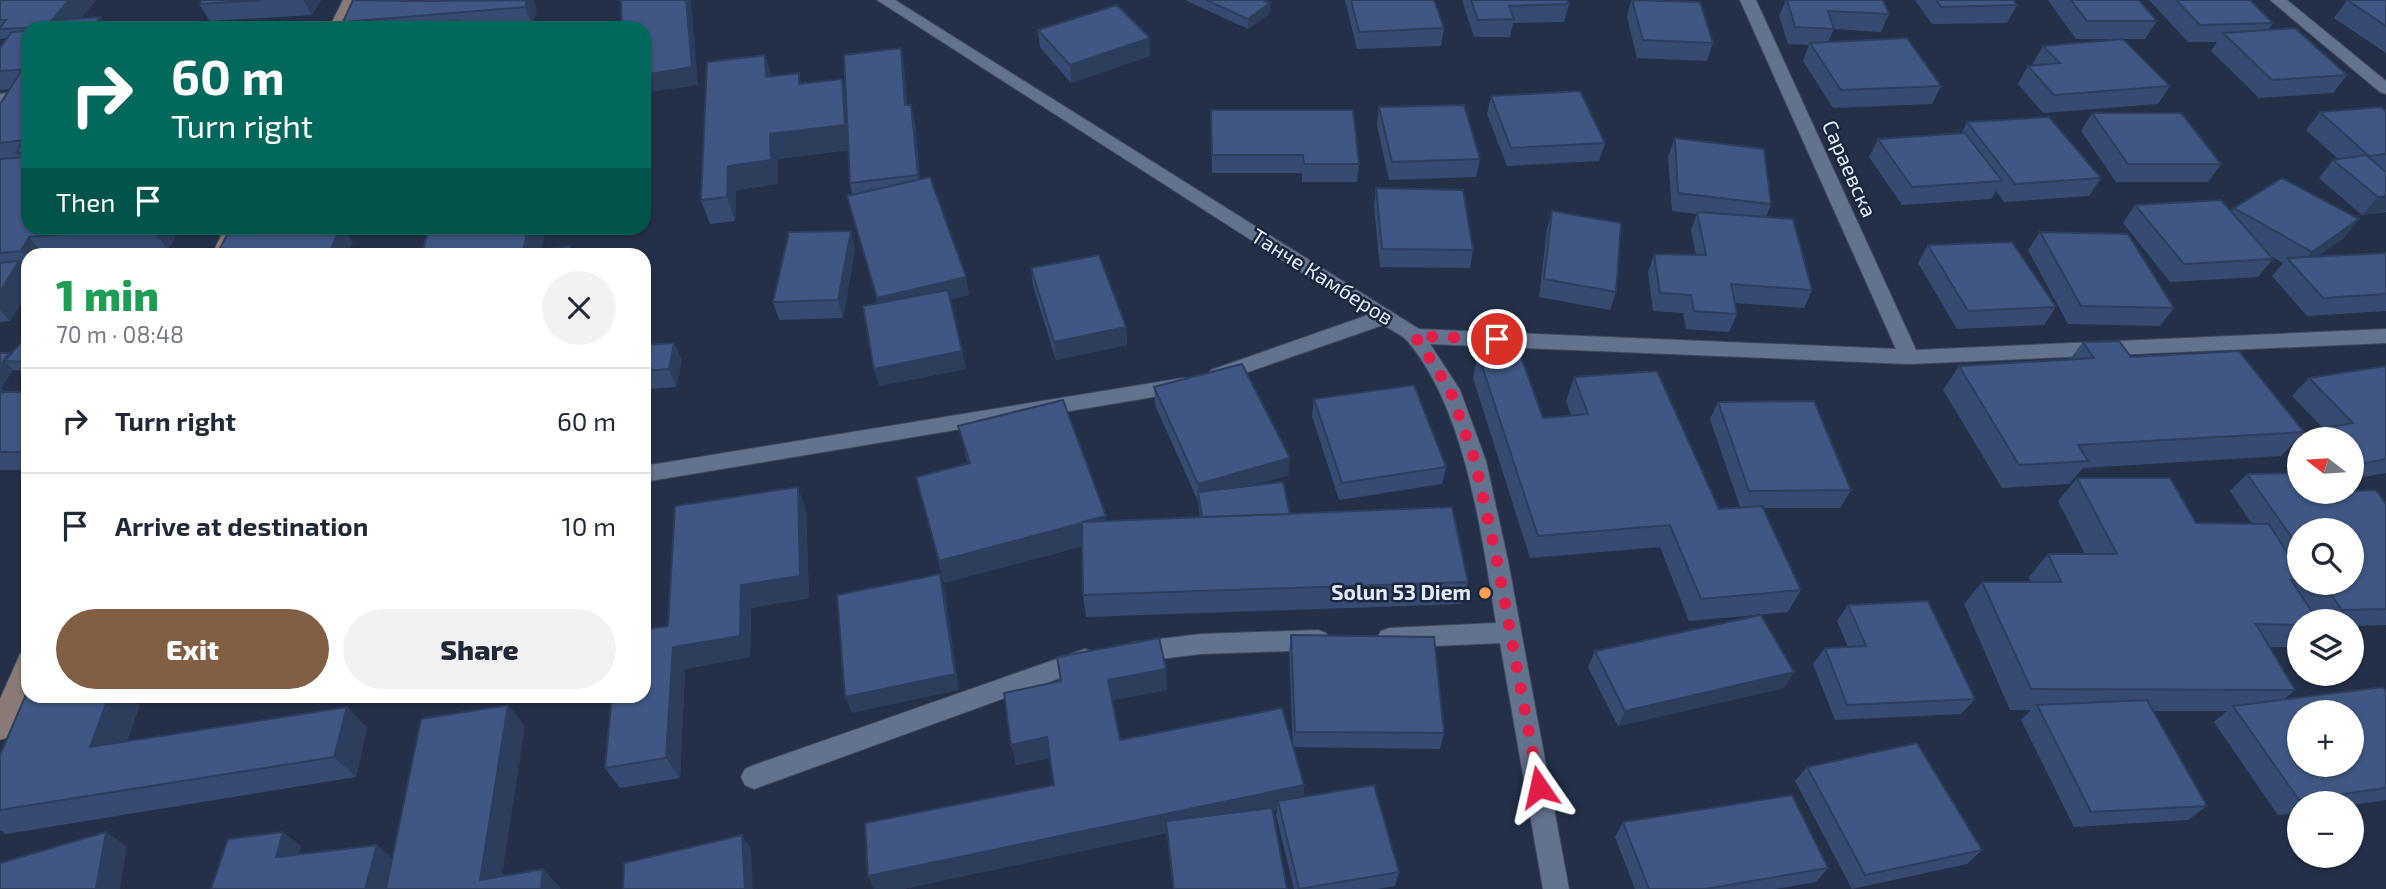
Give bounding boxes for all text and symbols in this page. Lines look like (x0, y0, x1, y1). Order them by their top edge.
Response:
text: 60 m (171, 46, 285, 105)
icon: right (56, 49, 147, 140)
text: Turn right (171, 106, 313, 144)
street label: Сараевска (1818, 116, 1883, 221)
icon: arrive (129, 182, 167, 220)
text: Then (56, 186, 115, 217)
street label: Танче Камберов (1247, 222, 1398, 329)
text: 1 min (56, 269, 159, 319)
button: close (542, 271, 616, 345)
pin (1467, 309, 1527, 369)
text: 70 m · 08:48 (56, 320, 184, 348)
icon: arrive (1478, 320, 1516, 358)
icon: right (56, 402, 94, 440)
text: Turn right (115, 405, 236, 436)
text: 60 m (557, 405, 616, 436)
north arrow (2287, 427, 2364, 504)
map controls (2287, 427, 2364, 868)
icon: arrive (56, 507, 94, 545)
text: Arrive at destination (115, 510, 368, 541)
text: 10 m (561, 510, 616, 541)
button: search (2287, 518, 2364, 595)
place label: Solun 53 Diem (1331, 579, 1471, 604)
marker: Solun 53 Diem (1477, 585, 1493, 601)
button: Exit (56, 609, 329, 689)
button: Share (343, 609, 616, 689)
button: layers (2287, 609, 2364, 686)
button: + (2287, 700, 2364, 777)
position arrow (1502, 750, 1576, 824)
button: − (2287, 791, 2364, 868)

